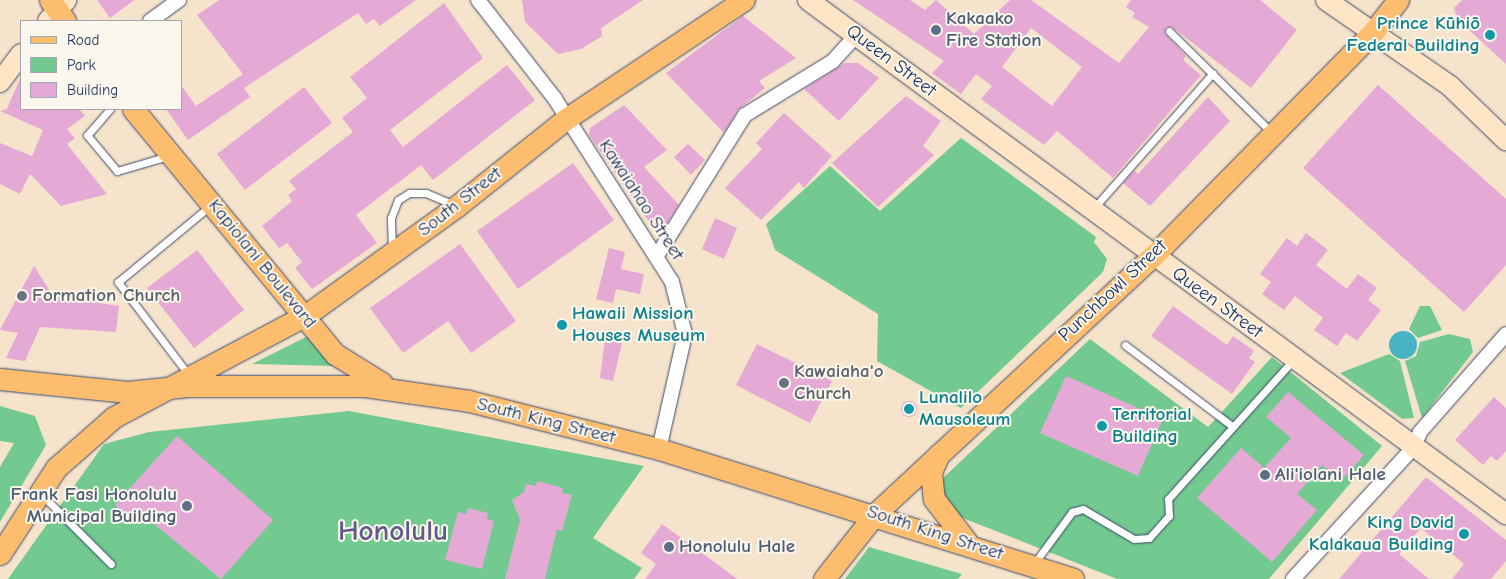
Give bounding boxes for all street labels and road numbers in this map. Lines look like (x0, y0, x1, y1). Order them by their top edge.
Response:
street label: Queen Street (842, 20, 940, 102)
street label: Kawaiahao Street (593, 135, 689, 265)
street label: South Street (414, 162, 506, 242)
street label: Kapiolani Boulevard (203, 195, 321, 333)
street label: Punchbowl Street (1054, 235, 1172, 347)
street label: Queen Street (1167, 262, 1267, 344)
street label: South King Street (475, 393, 617, 449)
street label: South King Street (864, 500, 1006, 566)

